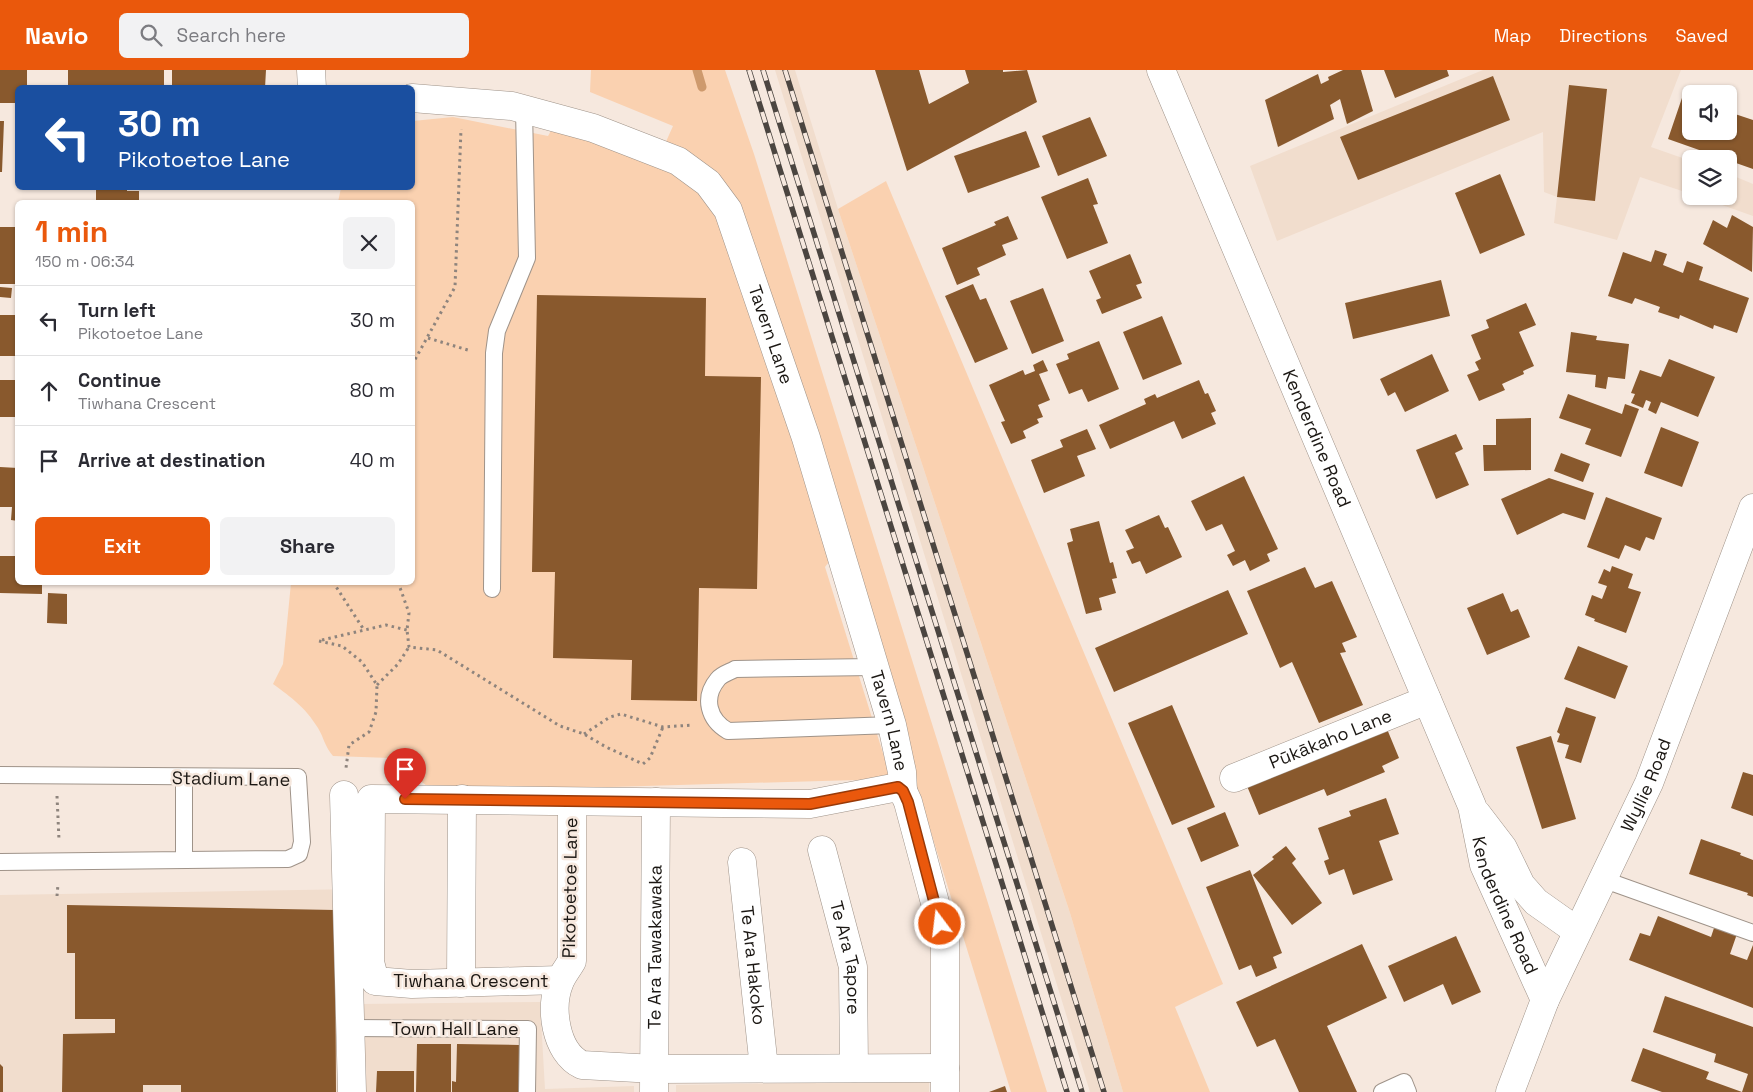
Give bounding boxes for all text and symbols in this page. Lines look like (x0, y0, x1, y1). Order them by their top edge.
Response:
search box (119, 13, 469, 58)
text: Navio (25, 20, 89, 51)
icon: search (137, 21, 165, 49)
text: Search here (177, 23, 286, 48)
text: Map (1494, 24, 1531, 47)
text: Directions (1559, 24, 1648, 47)
text: Saved (1676, 24, 1728, 47)
map controls (1682, 85, 1737, 205)
button: sound (1682, 85, 1737, 140)
text: 30 m (118, 102, 201, 146)
icon: left (35, 105, 100, 170)
text: Pikotoetoe Lane (118, 145, 290, 173)
button: layers (1682, 150, 1737, 205)
text: 1 min (35, 212, 108, 251)
button: close (343, 217, 395, 269)
text: 150 m · 06:34 (35, 251, 134, 272)
street label: Tavern Lane (744, 282, 799, 387)
text: Turn left (78, 298, 156, 323)
icon: left (35, 307, 63, 335)
text: 30 m (350, 308, 395, 333)
text: Pikotoetoe Lane (78, 323, 203, 344)
street label: Kenderdine Road (1278, 366, 1356, 511)
text: Continue (78, 368, 161, 393)
icon: ahead (35, 377, 63, 405)
text: 80 m (350, 378, 395, 403)
text: Tiwhana Crescent (78, 393, 216, 414)
icon: arrive (35, 447, 63, 475)
text: Arrive at destination (78, 448, 266, 473)
text: 40 m (350, 448, 395, 473)
button: Exit (35, 517, 210, 575)
button: Share (220, 517, 395, 575)
street label: Tavern Lane (865, 667, 913, 773)
street label: Pūkākaho Lane (1266, 704, 1395, 774)
street label: Wyllie Road (1615, 735, 1676, 835)
pin (384, 748, 426, 799)
icon: arrive (391, 755, 419, 783)
street label: Stadium Lane (172, 766, 290, 791)
street label: Pikotoetoe Lane (557, 817, 582, 959)
street label: Kenderdine Road (1467, 834, 1544, 978)
street label: Te Ara Tawakawaka (642, 865, 667, 1029)
position arrow (913, 897, 965, 949)
street label: Te Ara Tapore (825, 898, 865, 1015)
street label: Te Ara Hakoko (736, 905, 771, 1026)
street label: Tiwhana Crescent (393, 969, 549, 992)
street label: Town Hall Lane (391, 1017, 519, 1040)

